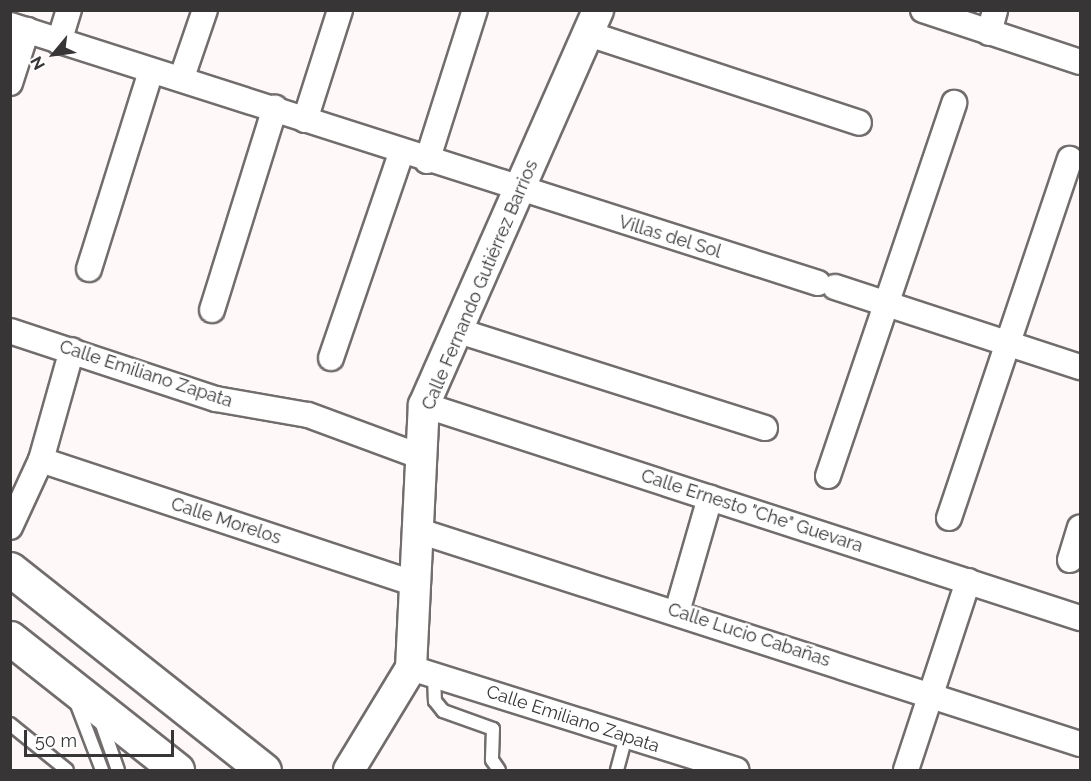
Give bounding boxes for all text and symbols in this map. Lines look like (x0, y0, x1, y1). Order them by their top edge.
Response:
north arrow (24, 24, 84, 84)
text: N (27, 53, 49, 73)
street label: Calle Fernando Gutiérrez Barrios (417, 157, 543, 413)
street label: Villas del Sol (616, 211, 724, 263)
street label: Calle Emiliano Zapata (57, 336, 235, 412)
street label: Calle Ernesto "Che" Guevara (638, 465, 866, 557)
street label: Calle Morelos (168, 493, 284, 549)
street label: Calle Lucio Cabañas (665, 599, 833, 671)
street label: Calle Emiliano Zapata (484, 681, 662, 757)
scale bar (27, 718, 177, 756)
text: 50 m (35, 730, 77, 751)

